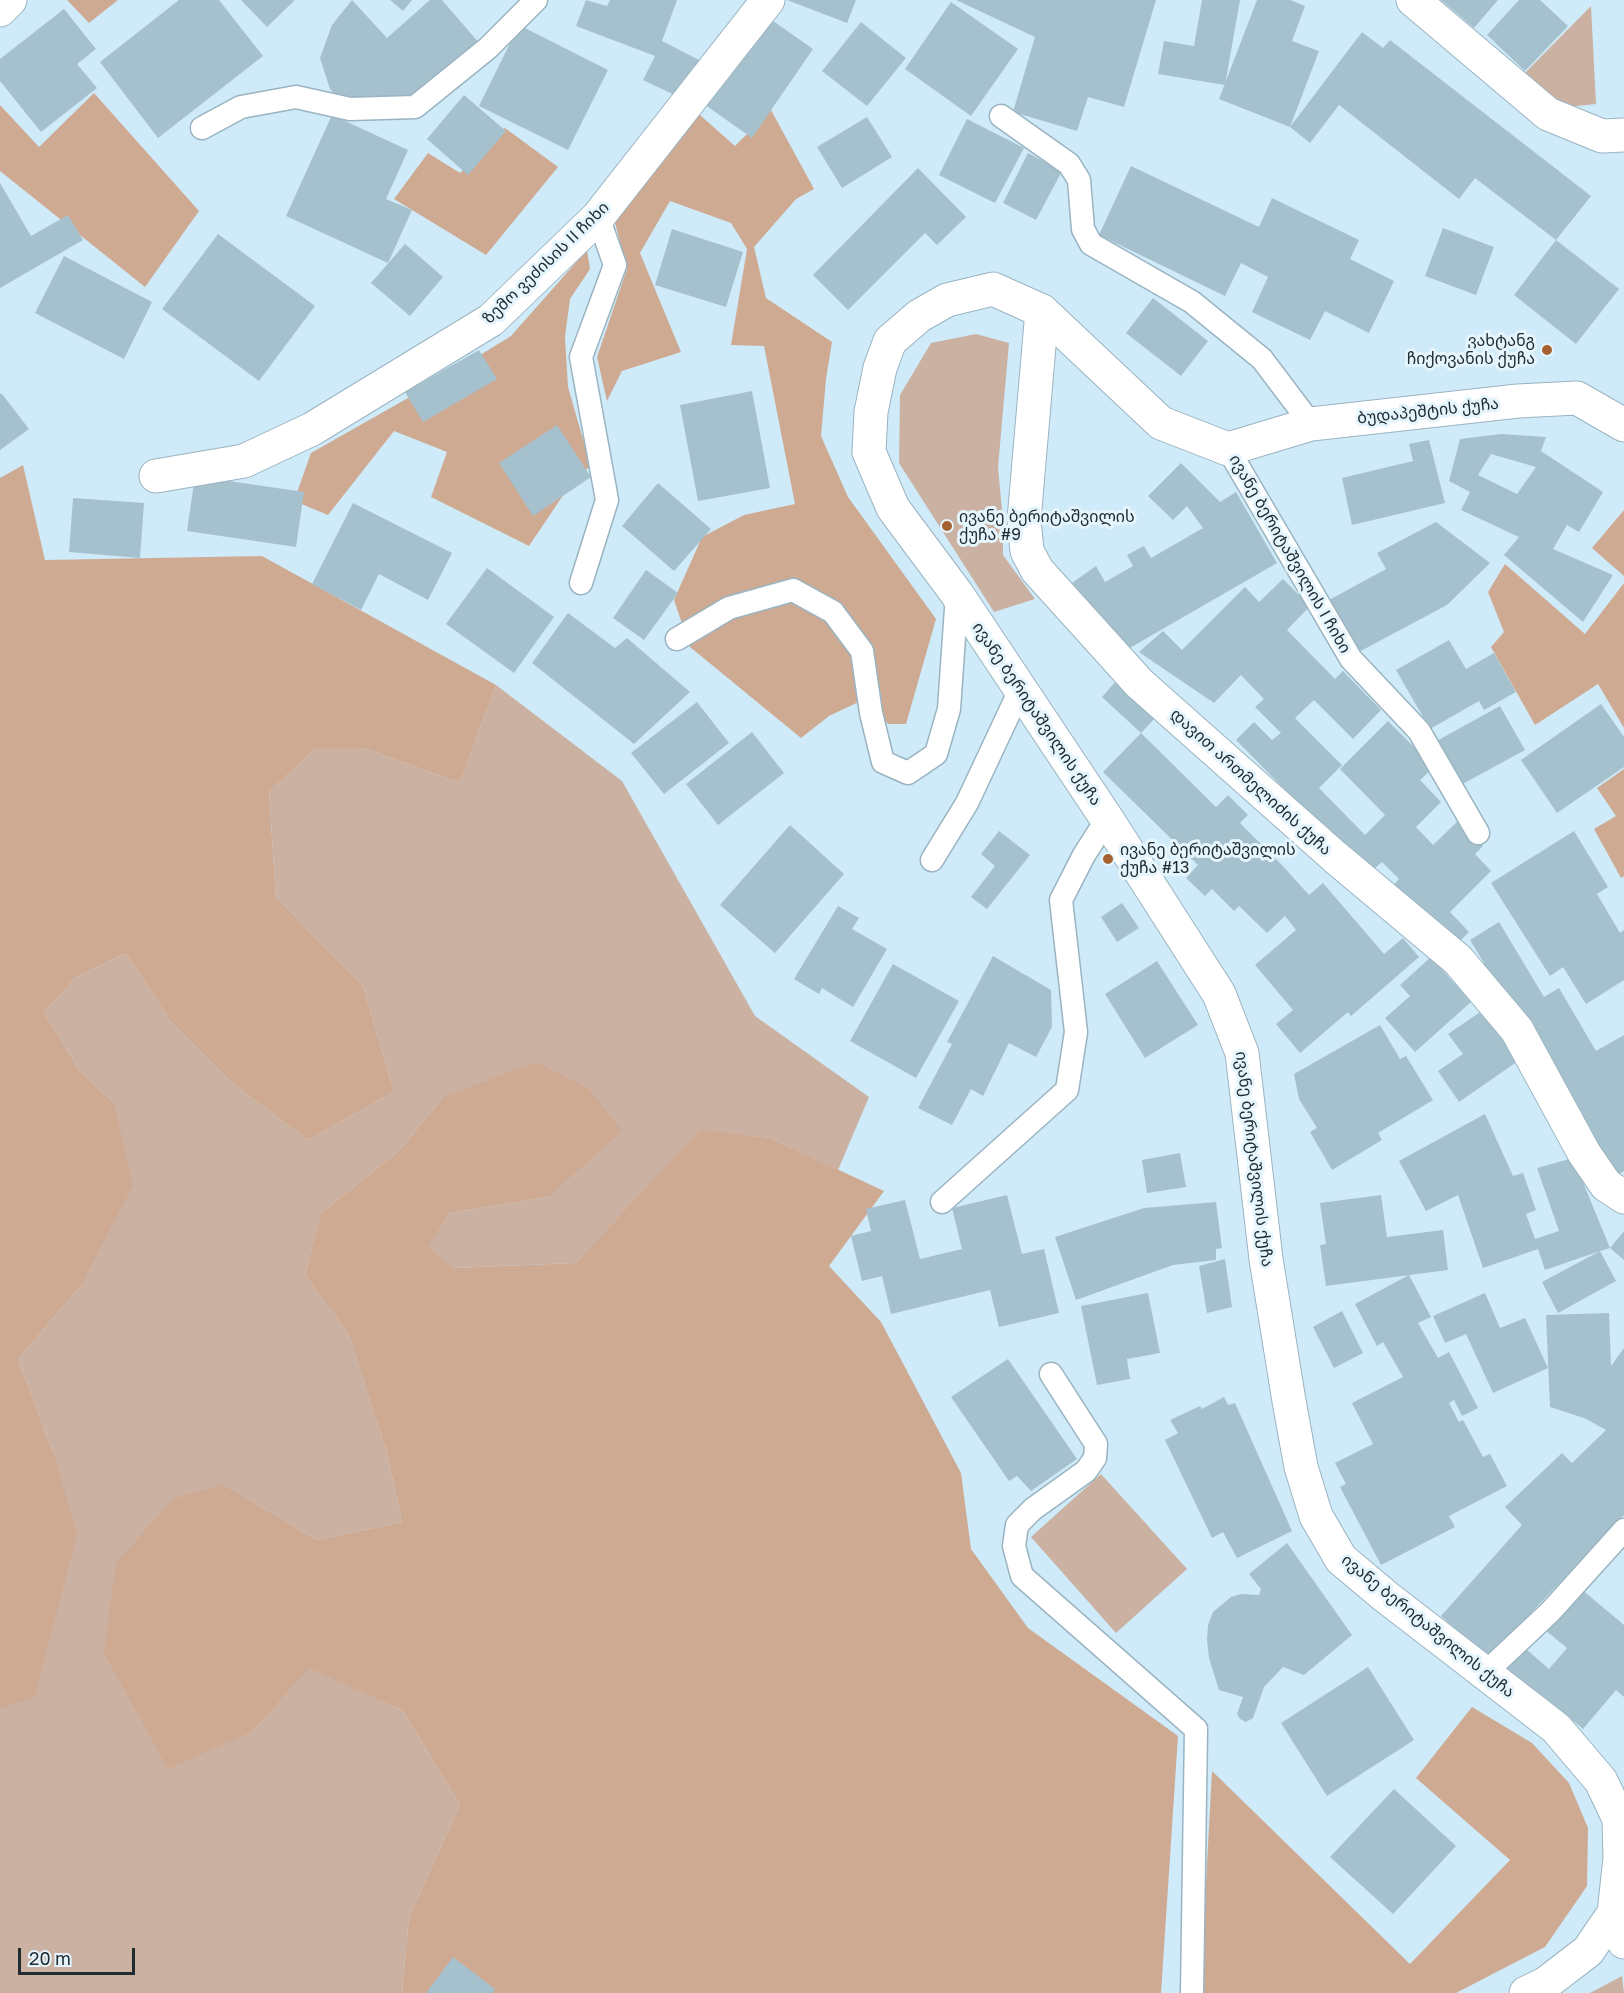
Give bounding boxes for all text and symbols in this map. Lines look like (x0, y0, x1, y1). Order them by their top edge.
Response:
street label: ზემო ვეძისის II ჩიხი (479, 198, 613, 328)
place label: ვახტანგ ჩიქოვანის ქუჩა (1407, 331, 1535, 369)
marker: ვახტანგ ჩიქოვანის ქუჩა (1540, 343, 1554, 357)
street label: ბუდაპეშტის ქუჩა (1356, 394, 1500, 428)
street label: ივანე ბერიტაშვილის I ჩიხი (1225, 451, 1355, 657)
place label: ივანე ბერიტაშვილის ქუჩა #9 (959, 507, 1135, 545)
marker: ივანე ბერიტაშვილის ქუჩა #9 (940, 519, 954, 533)
street label: ივანე ბერიტაშვილის ქუჩა (968, 619, 1106, 809)
street label: დავით ართმელიძის ქუჩა (1167, 705, 1335, 859)
place label: ივანე ბერიტაშვილის ქუჩა #13 (1120, 840, 1296, 878)
marker: ივანე ბერიტაშვილის ქუჩა #13 (1101, 852, 1115, 866)
street label: ივანე ბერიტაშვილის ქუჩა (1231, 1050, 1277, 1268)
street label: ივანე ბერიტაშვილის ქუჩა (1338, 1550, 1518, 1702)
scale bar (21, 1936, 138, 1974)
text: 20 m (29, 1947, 71, 1969)

